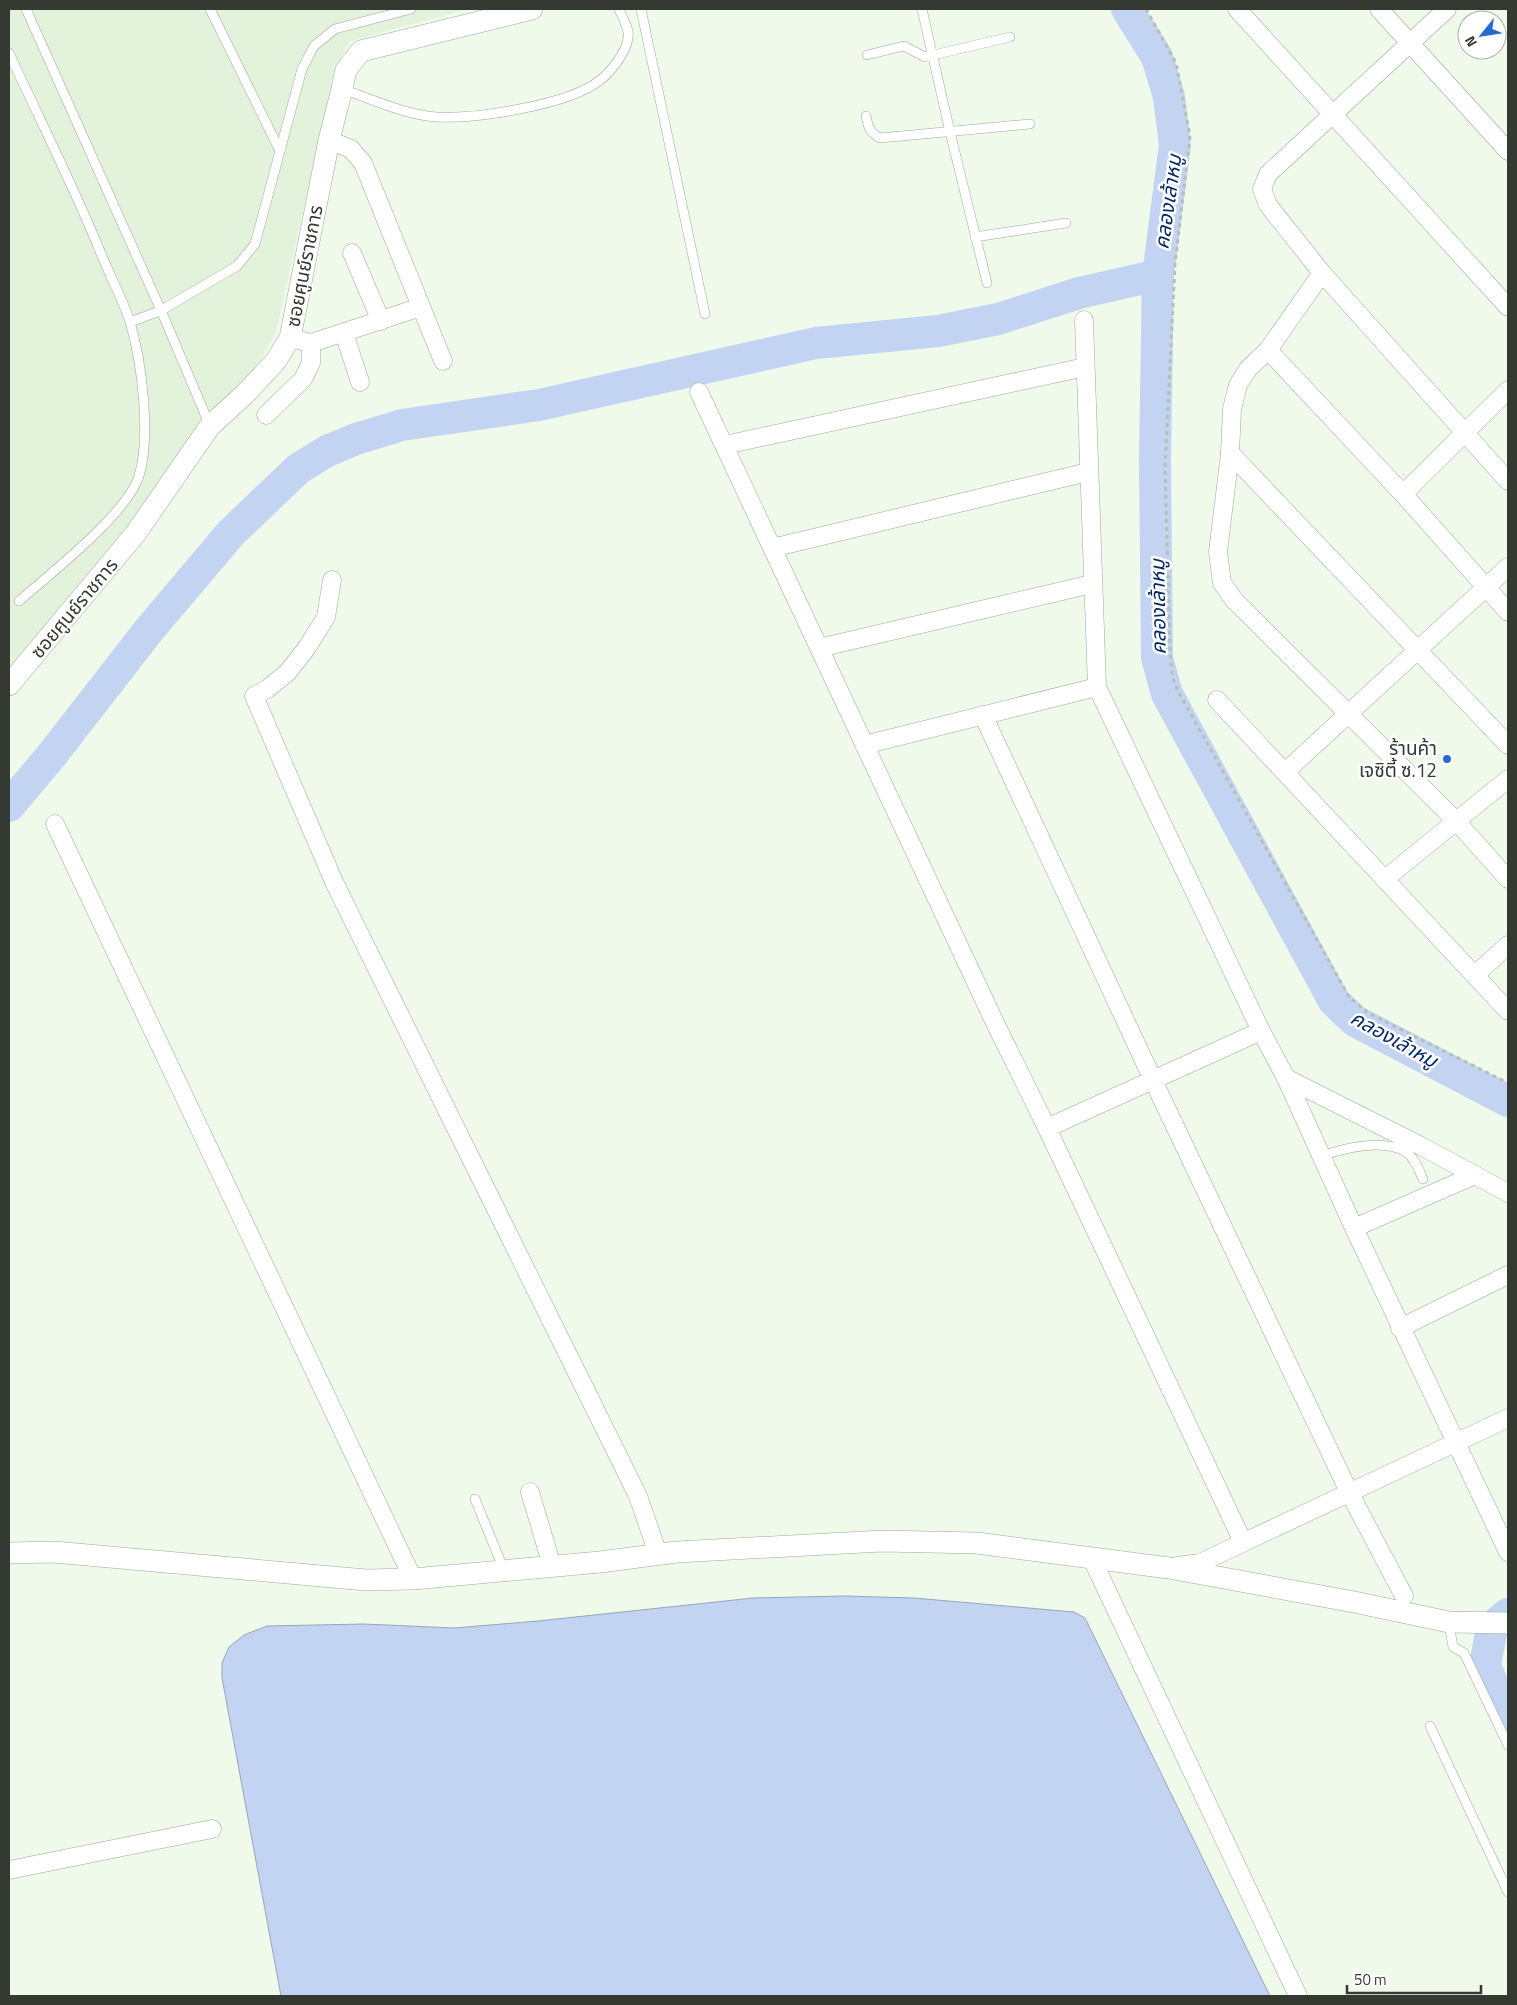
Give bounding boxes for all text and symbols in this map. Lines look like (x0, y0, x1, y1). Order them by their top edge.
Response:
north arrow (1457, 10, 1507, 60)
text: N (1459, 32, 1482, 51)
water label: คลองเล้าหมู (1146, 151, 1190, 251)
street label: ซอยศูนย์ราชการ (277, 203, 330, 329)
street label: ซอยศูนย์ราชการ (23, 551, 124, 664)
water label: คลองเล้าหมู (1141, 557, 1174, 655)
place label: ร้านค้า เจซิตี้ ซ.12 (1359, 733, 1437, 784)
marker: ร้านค้า เจซิตี้ ซ.12 (1441, 753, 1453, 765)
water label: คลองเล้าหมู (1345, 1002, 1445, 1076)
scale bar (1347, 1962, 1481, 1994)
text: 50 m (1354, 1968, 1387, 1991)

